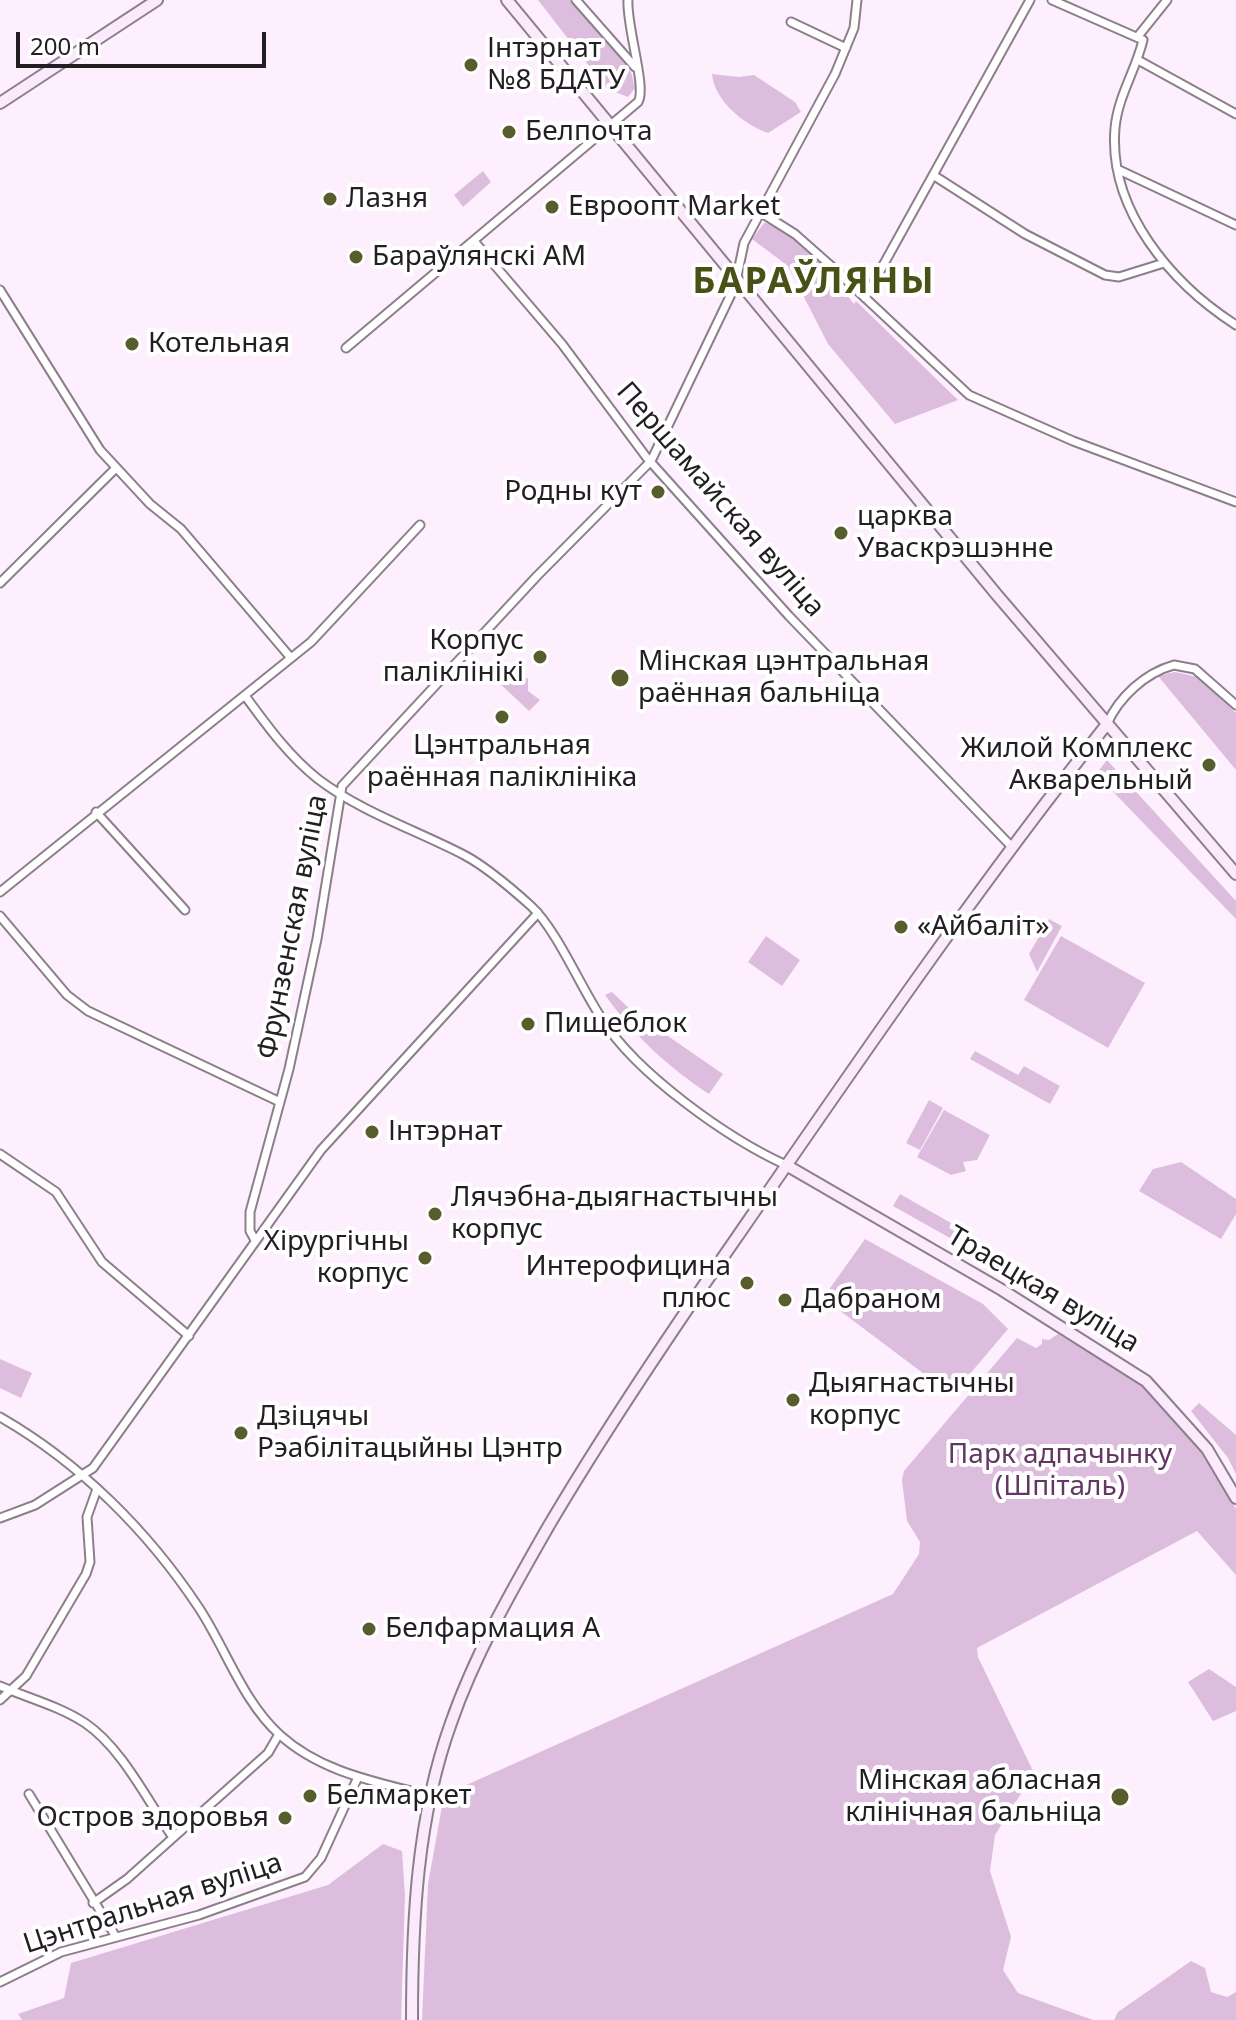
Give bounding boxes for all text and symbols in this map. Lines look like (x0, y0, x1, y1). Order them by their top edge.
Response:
scale bar (20, 16, 270, 66)
text: 200 m (30, 29, 100, 62)
place label: Інтэрнат №8 БДАТУ (487, 32, 625, 98)
marker: Інтэрнат №8 БДАТУ (462, 56, 480, 74)
place label: Белпочта (525, 115, 652, 149)
marker: Белпочта (500, 123, 518, 141)
place label: Лазня (346, 182, 428, 216)
marker: Лазня (321, 190, 339, 208)
place label: Евроопт Market (568, 190, 780, 224)
marker: Евроопт Market (543, 198, 561, 216)
place label: Бараўлянскі АМ (372, 240, 586, 274)
marker: Бараўлянскі АМ (347, 248, 365, 266)
district label: БАРАЎЛЯНЫ (692, 261, 936, 305)
place label: Котельная (148, 327, 290, 361)
marker: Котельная (123, 335, 141, 353)
street label: Першамайская вуліца (609, 376, 831, 624)
place label: Родны кут (504, 475, 642, 509)
marker: Родны кут (649, 483, 667, 501)
place label: царква Уваскрэшэнне (857, 500, 1054, 566)
marker: царква Уваскрэшэнне (832, 524, 850, 542)
place label: Корпус паліклінікі (383, 624, 524, 690)
place label: Мінская цэнтральная раённая бальніца (638, 645, 929, 711)
marker: Корпус паліклінікі (531, 648, 549, 666)
marker: Мінская цэнтральная раённая бальніца (609, 667, 631, 689)
marker: Цэнтральная раённая паліклініка (493, 708, 511, 726)
place label: Цэнтральная раённая паліклініка (367, 729, 637, 795)
place label: Жилой Комплекс Акварельный (961, 732, 1193, 798)
marker: Жилой Комплекс Акварельный (1200, 756, 1218, 774)
street label: Фрунзенская вуліца (251, 792, 335, 1062)
place label: «Айбаліт» (917, 910, 1049, 944)
marker: «Айбаліт» (892, 918, 910, 936)
place label: Пищеблок (544, 1007, 687, 1041)
marker: Пищеблок (519, 1015, 537, 1033)
place label: Інтэрнат (388, 1115, 503, 1149)
marker: Інтэрнат (363, 1123, 381, 1141)
place label: Лячэбна-дыягнастычны корпус (451, 1181, 778, 1247)
marker: Лячэбна-дыягнастычны корпус (426, 1205, 444, 1223)
street label: Траецкая вуліца (941, 1219, 1145, 1361)
place label: Хірургічны корпус (263, 1225, 409, 1291)
marker: Хірургічны корпус (416, 1249, 434, 1267)
place label: Интерофицина плюс (526, 1250, 731, 1316)
marker: Интерофицина плюс (738, 1274, 756, 1292)
place label: Дабраном (801, 1283, 942, 1317)
marker: Дабраном (776, 1291, 794, 1309)
place label: Дыягнастычны корпус (809, 1367, 1015, 1433)
marker: Дыягнастычны корпус (784, 1391, 802, 1409)
place label: Дзіцячы Рэабілітацыйны Цэнтр (257, 1400, 563, 1466)
marker: Дзіцячы Рэабілітацыйны Цэнтр (232, 1424, 250, 1442)
park label: Парк адпачынку (Шпіталь) (948, 1438, 1172, 1504)
place label: Белфармация А (385, 1612, 600, 1646)
marker: Белфармация А (360, 1620, 378, 1638)
place label: Мінская абласная клінічная бальніца (845, 1764, 1102, 1830)
place label: Белмаркет (326, 1779, 472, 1813)
marker: Мінская абласная клінічная бальніца (1109, 1786, 1131, 1808)
marker: Белмаркет (301, 1787, 319, 1805)
place label: Остров здоровья (37, 1801, 269, 1835)
marker: Остров здоровья (276, 1809, 294, 1827)
street label: Цэнтральная вуліца (19, 1846, 287, 1962)

